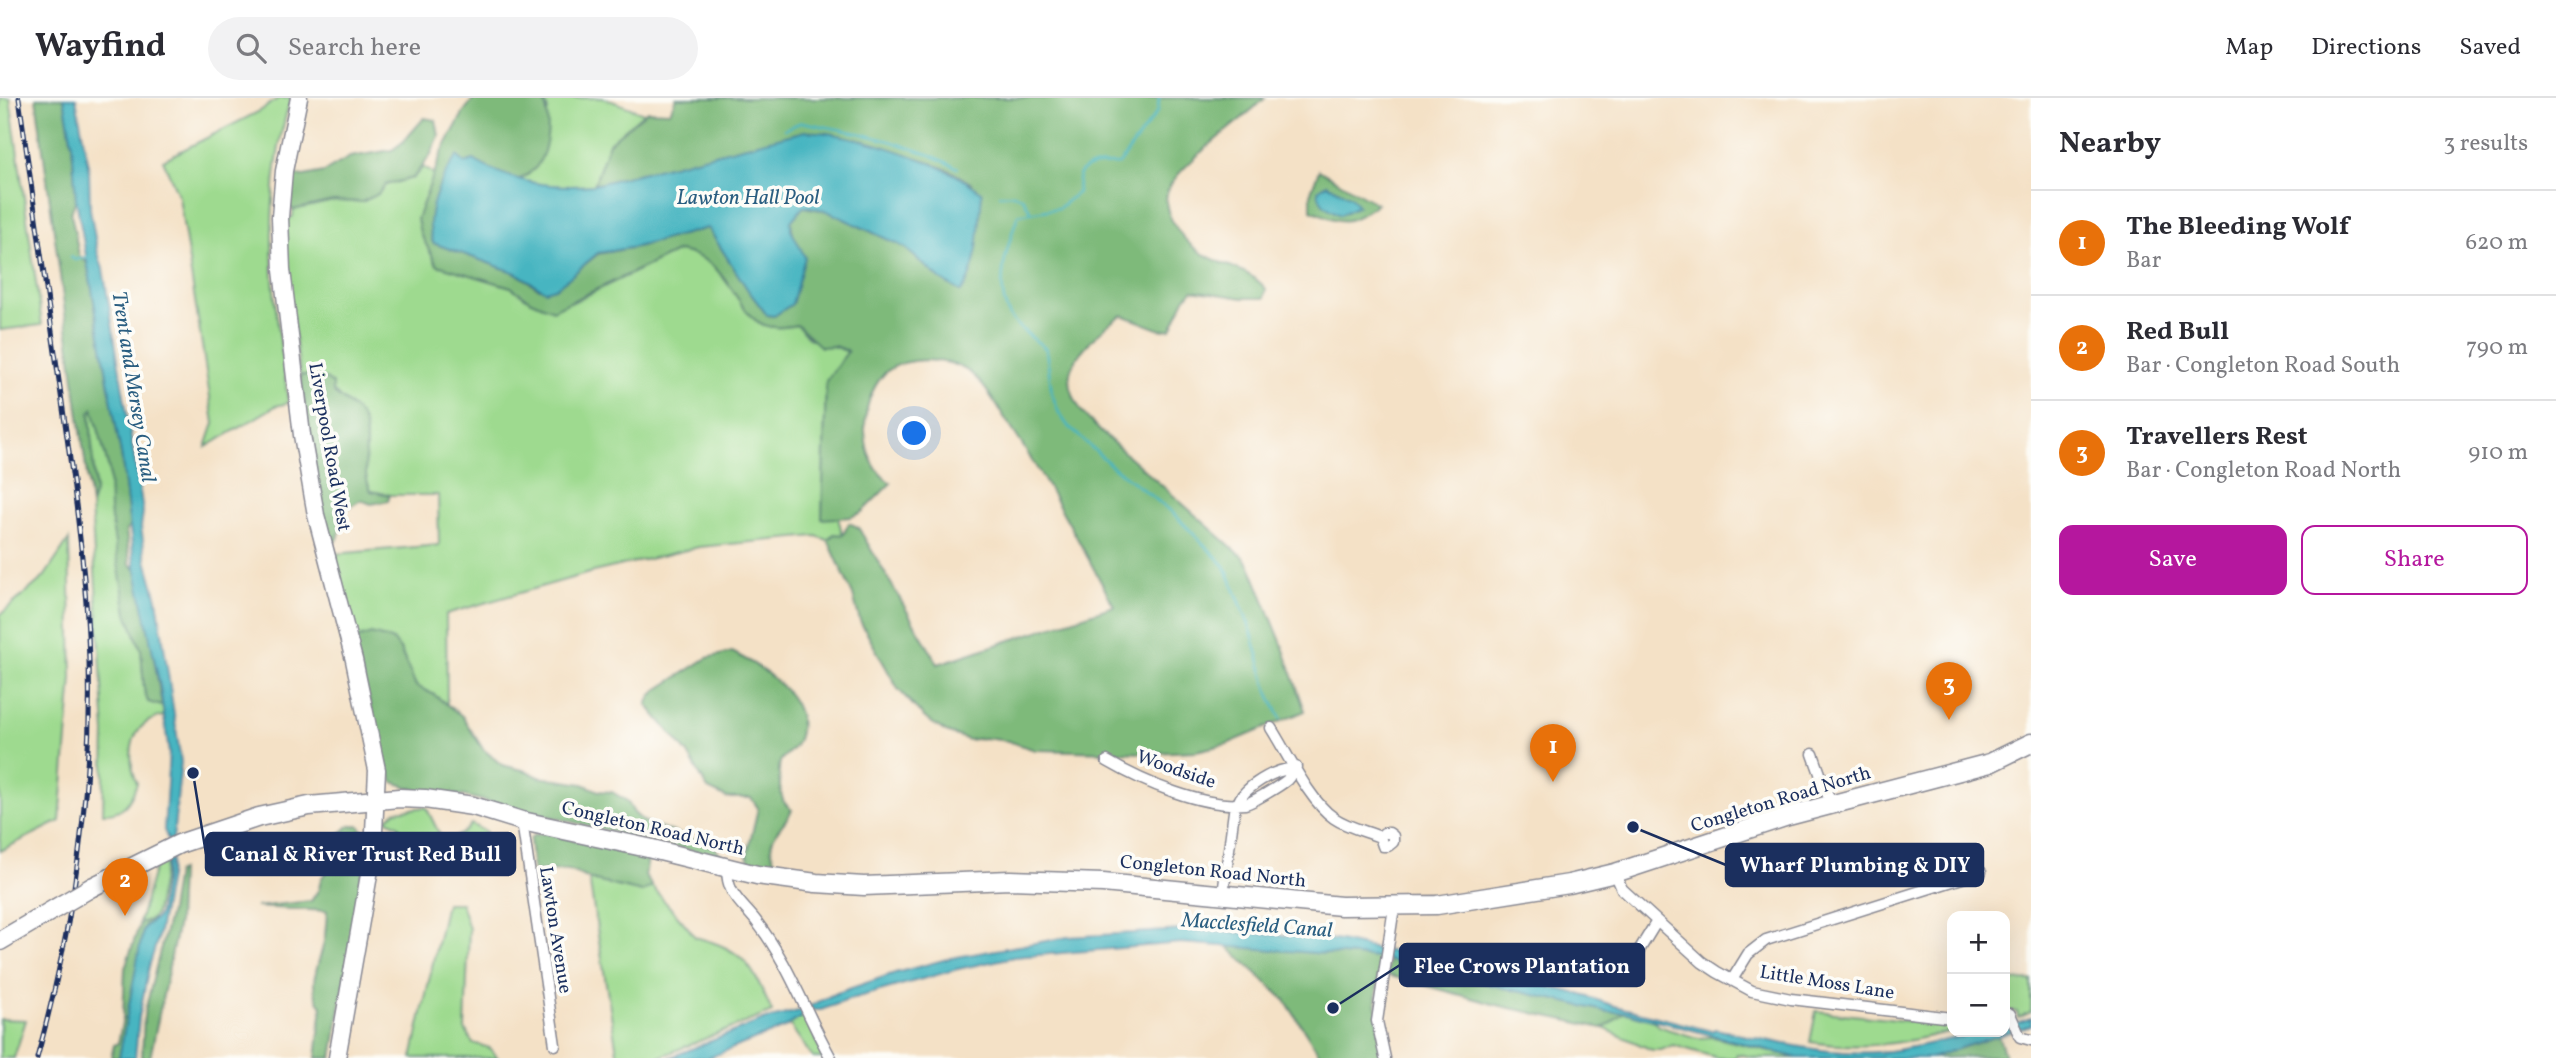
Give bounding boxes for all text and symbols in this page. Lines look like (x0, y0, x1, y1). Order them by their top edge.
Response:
search box (208, 17, 698, 80)
text: Wayfind (35, 25, 166, 71)
icon: search (232, 29, 270, 67)
text: Search here (288, 30, 421, 66)
text: Map (2225, 31, 2273, 65)
text: Directions (2311, 31, 2421, 65)
text: Saved (2459, 31, 2521, 65)
text: Nearby (2059, 123, 2161, 165)
text: 3 results (2443, 128, 2528, 160)
water label: Lawton Hall Pool (677, 184, 819, 213)
text: The Bleeding Wolf (2126, 209, 2349, 245)
text: 1 (2077, 227, 2087, 259)
text: 620 m (2465, 227, 2528, 259)
text: Bar (2126, 245, 2161, 277)
water label: Trent and Mersey Canal (104, 289, 162, 485)
text: Red Bull (2126, 314, 2229, 350)
text: 2 (2076, 332, 2088, 364)
text: 790 m (2466, 332, 2528, 364)
text: Bar · Congleton Road South (2126, 350, 2400, 382)
street label: Liverpool Road West (301, 361, 357, 534)
your location (897, 416, 931, 450)
text: Travellers Rest (2126, 419, 2308, 455)
text: 3 (2076, 437, 2088, 469)
text: 910 m (2468, 437, 2528, 469)
text: Bar · Congleton Road North (2126, 455, 2401, 487)
button: Save (2059, 525, 2287, 595)
button: Share (2301, 525, 2528, 595)
pin: 3 (1926, 662, 1972, 720)
pin: 1 (1530, 724, 1576, 782)
street label: Woodside (1133, 744, 1219, 796)
street label: Congleton Road North (1688, 760, 1874, 840)
street label: Congleton Road North (559, 795, 747, 863)
callout: Canal & River Trust Red Bull (206, 833, 515, 875)
text: Canal & River Trust Red Bull (221, 841, 501, 870)
callout: Wharf Plumbing & DIY (1726, 844, 1983, 886)
street label: Congleton Road North (1119, 849, 1307, 895)
text: Wharf Plumbing & DIY (1740, 852, 1970, 881)
pin: 2 (102, 858, 148, 916)
street label: Lawton Avenue (532, 865, 578, 995)
water label: Macclesfield Canal (1180, 906, 1333, 946)
map controls (1947, 911, 2010, 1037)
button: + (1947, 911, 2010, 974)
callout: Flee Crows Plantation (1400, 944, 1644, 986)
text: Flee Crows Plantation (1414, 953, 1630, 982)
street label: Little Moss Lane (1758, 960, 1896, 1006)
button: − (1947, 974, 2010, 1037)

